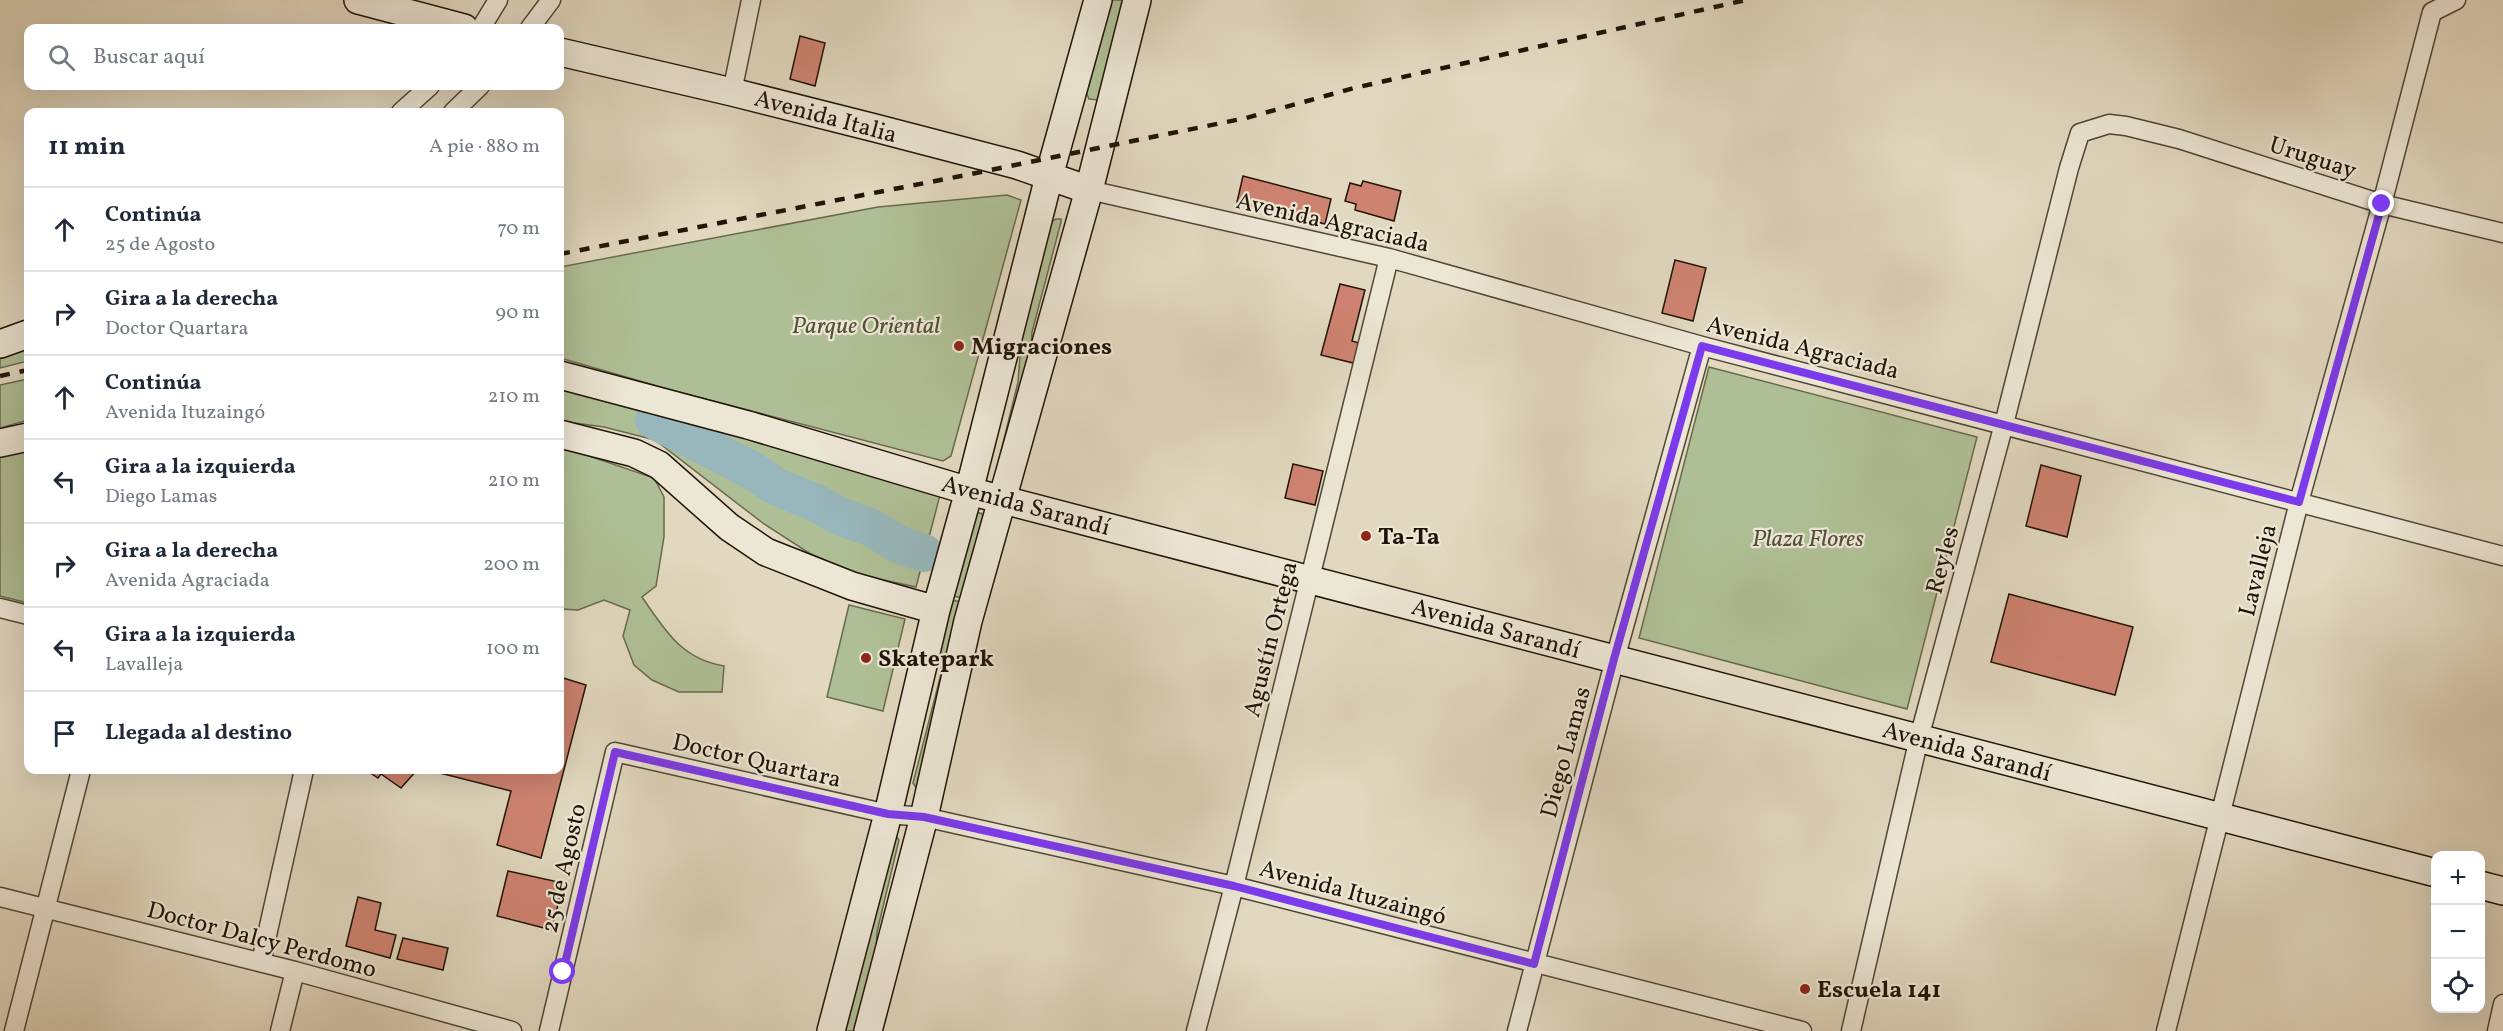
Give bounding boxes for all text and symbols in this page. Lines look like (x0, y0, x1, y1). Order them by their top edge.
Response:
search box (24, 24, 564, 90)
icon: search (45, 41, 78, 74)
text: Buscar aquí (93, 42, 205, 73)
street label: Avenida Italia (750, 83, 901, 153)
text: 11 min (48, 129, 126, 165)
street label: Uruguay (2264, 129, 2360, 189)
text: A pie · 880 m (429, 133, 540, 161)
street label: Avenida Agraciada (1232, 185, 1433, 263)
route end (2368, 190, 2394, 216)
text: Continúa (105, 200, 202, 231)
icon: ahead (48, 213, 81, 246)
text: 70 m (497, 215, 540, 243)
text: 25 de Agosto (105, 231, 215, 259)
text: Gira a la derecha (105, 284, 278, 315)
icon: right (48, 297, 81, 330)
text: 90 m (496, 299, 540, 327)
street label: Avenida Agraciada (1703, 309, 1903, 389)
park label: Parque Oriental (792, 310, 940, 344)
text: Doctor Quartara (105, 315, 249, 343)
place label: Migraciones (971, 331, 1112, 365)
marker: Migraciones (952, 339, 966, 353)
text: Continúa (105, 368, 202, 399)
icon: ahead (48, 381, 81, 414)
text: 210 m (488, 383, 540, 411)
text: Avenida Ituzaingó (105, 399, 265, 427)
text: Gira a la izquierda (105, 452, 296, 483)
icon: left (48, 465, 81, 498)
text: 210 m (488, 467, 540, 495)
street label: Avenida Sarandí (937, 468, 1114, 546)
text: Diego Lamas (105, 483, 217, 511)
place label: Ta-Ta (1378, 521, 1440, 555)
street label: Lavalleja (2231, 521, 2287, 620)
park label: Plaza Flores (1752, 523, 1864, 557)
street label: Reyles (1919, 523, 1969, 598)
marker: Ta-Ta (1359, 529, 1373, 543)
text: Gira a la derecha (105, 536, 278, 567)
icon: right (48, 549, 81, 582)
text: 200 m (483, 551, 540, 579)
street label: Agustín Ortega (1236, 558, 1308, 721)
text: Avenida Agraciada (105, 567, 270, 595)
street label: Avenida Sarandí (1407, 591, 1584, 669)
text: Gira a la izquierda (105, 620, 296, 651)
icon: left (48, 633, 81, 666)
text: 100 m (486, 635, 540, 663)
place label: Skatepark (878, 643, 995, 677)
text: Lavalleja (105, 651, 183, 679)
marker: Skatepark (859, 651, 873, 665)
street label: Diego Lamas (1533, 683, 1601, 822)
street label: Avenida Sarandí (1878, 714, 2055, 792)
icon: arrive (48, 717, 81, 750)
text: Llegada al destino (105, 718, 292, 749)
street label: Doctor Quartara (669, 726, 844, 798)
street label: 25 de Agosto (534, 800, 596, 937)
map controls (2431, 851, 2485, 1013)
button: + (2431, 851, 2485, 905)
street label: Avenida Ituzaingó (1255, 853, 1450, 935)
street label: Doctor Dalcy Perdomo (143, 894, 380, 988)
button: − (2431, 905, 2485, 959)
route start (549, 958, 575, 984)
button: locate (2431, 959, 2485, 1013)
place label: Escuela 141 (1817, 974, 1941, 1008)
marker: Escuela 141 (1798, 982, 1812, 996)

